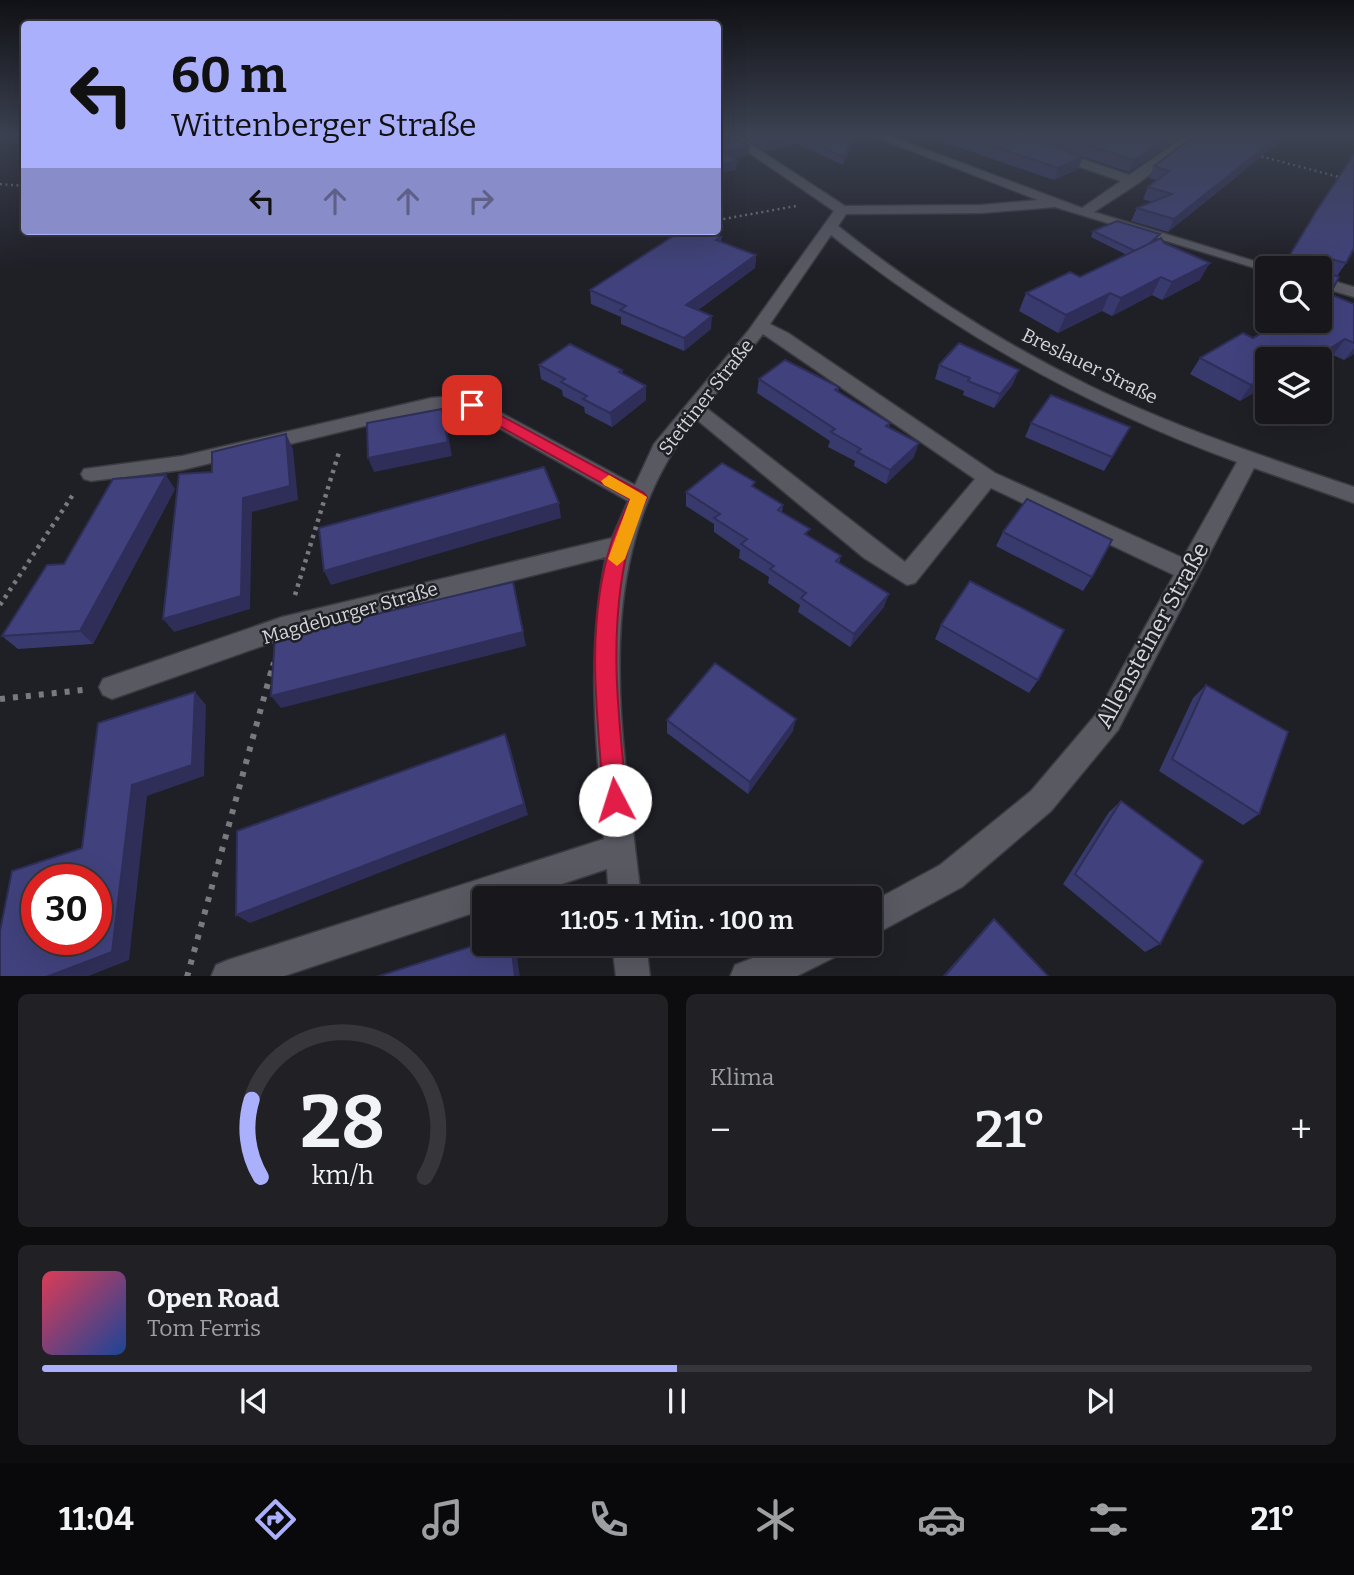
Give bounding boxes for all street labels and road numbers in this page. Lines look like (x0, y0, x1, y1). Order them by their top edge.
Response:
street label: Breslauer Straße (1018, 323, 1162, 409)
street label: Stettiner Straße (654, 334, 758, 460)
street label: Allensteiner Straße (1089, 537, 1215, 733)
street label: Magdeburger Straße (260, 577, 440, 649)

